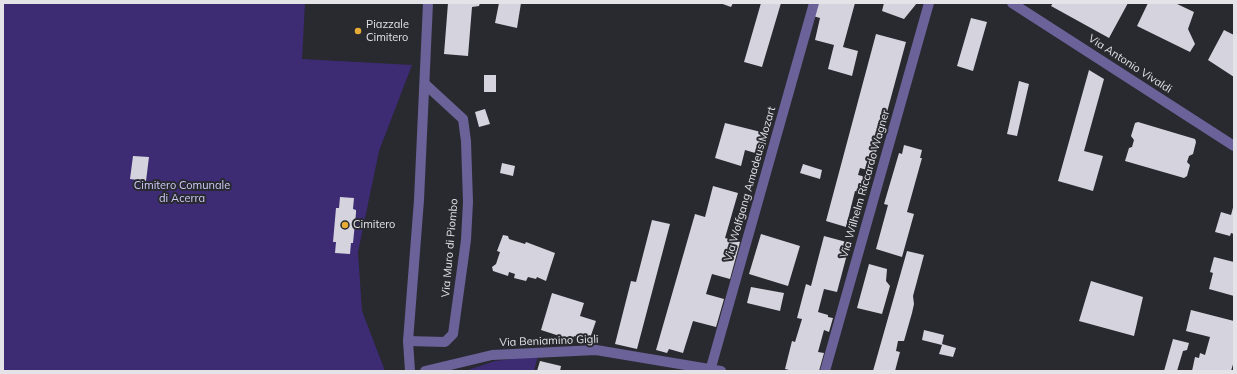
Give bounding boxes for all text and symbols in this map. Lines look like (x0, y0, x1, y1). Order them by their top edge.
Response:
place label: Piazzale Cimitero (366, 18, 409, 44)
marker: Piazzale Cimitero (353, 26, 363, 36)
street label: Via Antonio Vivaldi (1086, 32, 1174, 96)
street label: Via Wolfgang Amadeus Mozart (722, 105, 778, 263)
street label: Via Wilhelm Riccardo Wagner (838, 108, 892, 260)
park label: Cimitero Comunale di Acerra (134, 179, 230, 205)
street label: Via Muro di Piombo (439, 198, 461, 298)
place label: Cimitero (353, 218, 395, 232)
marker: Cimitero (340, 220, 350, 230)
street label: Via Beniamino Gigli (499, 333, 599, 349)

